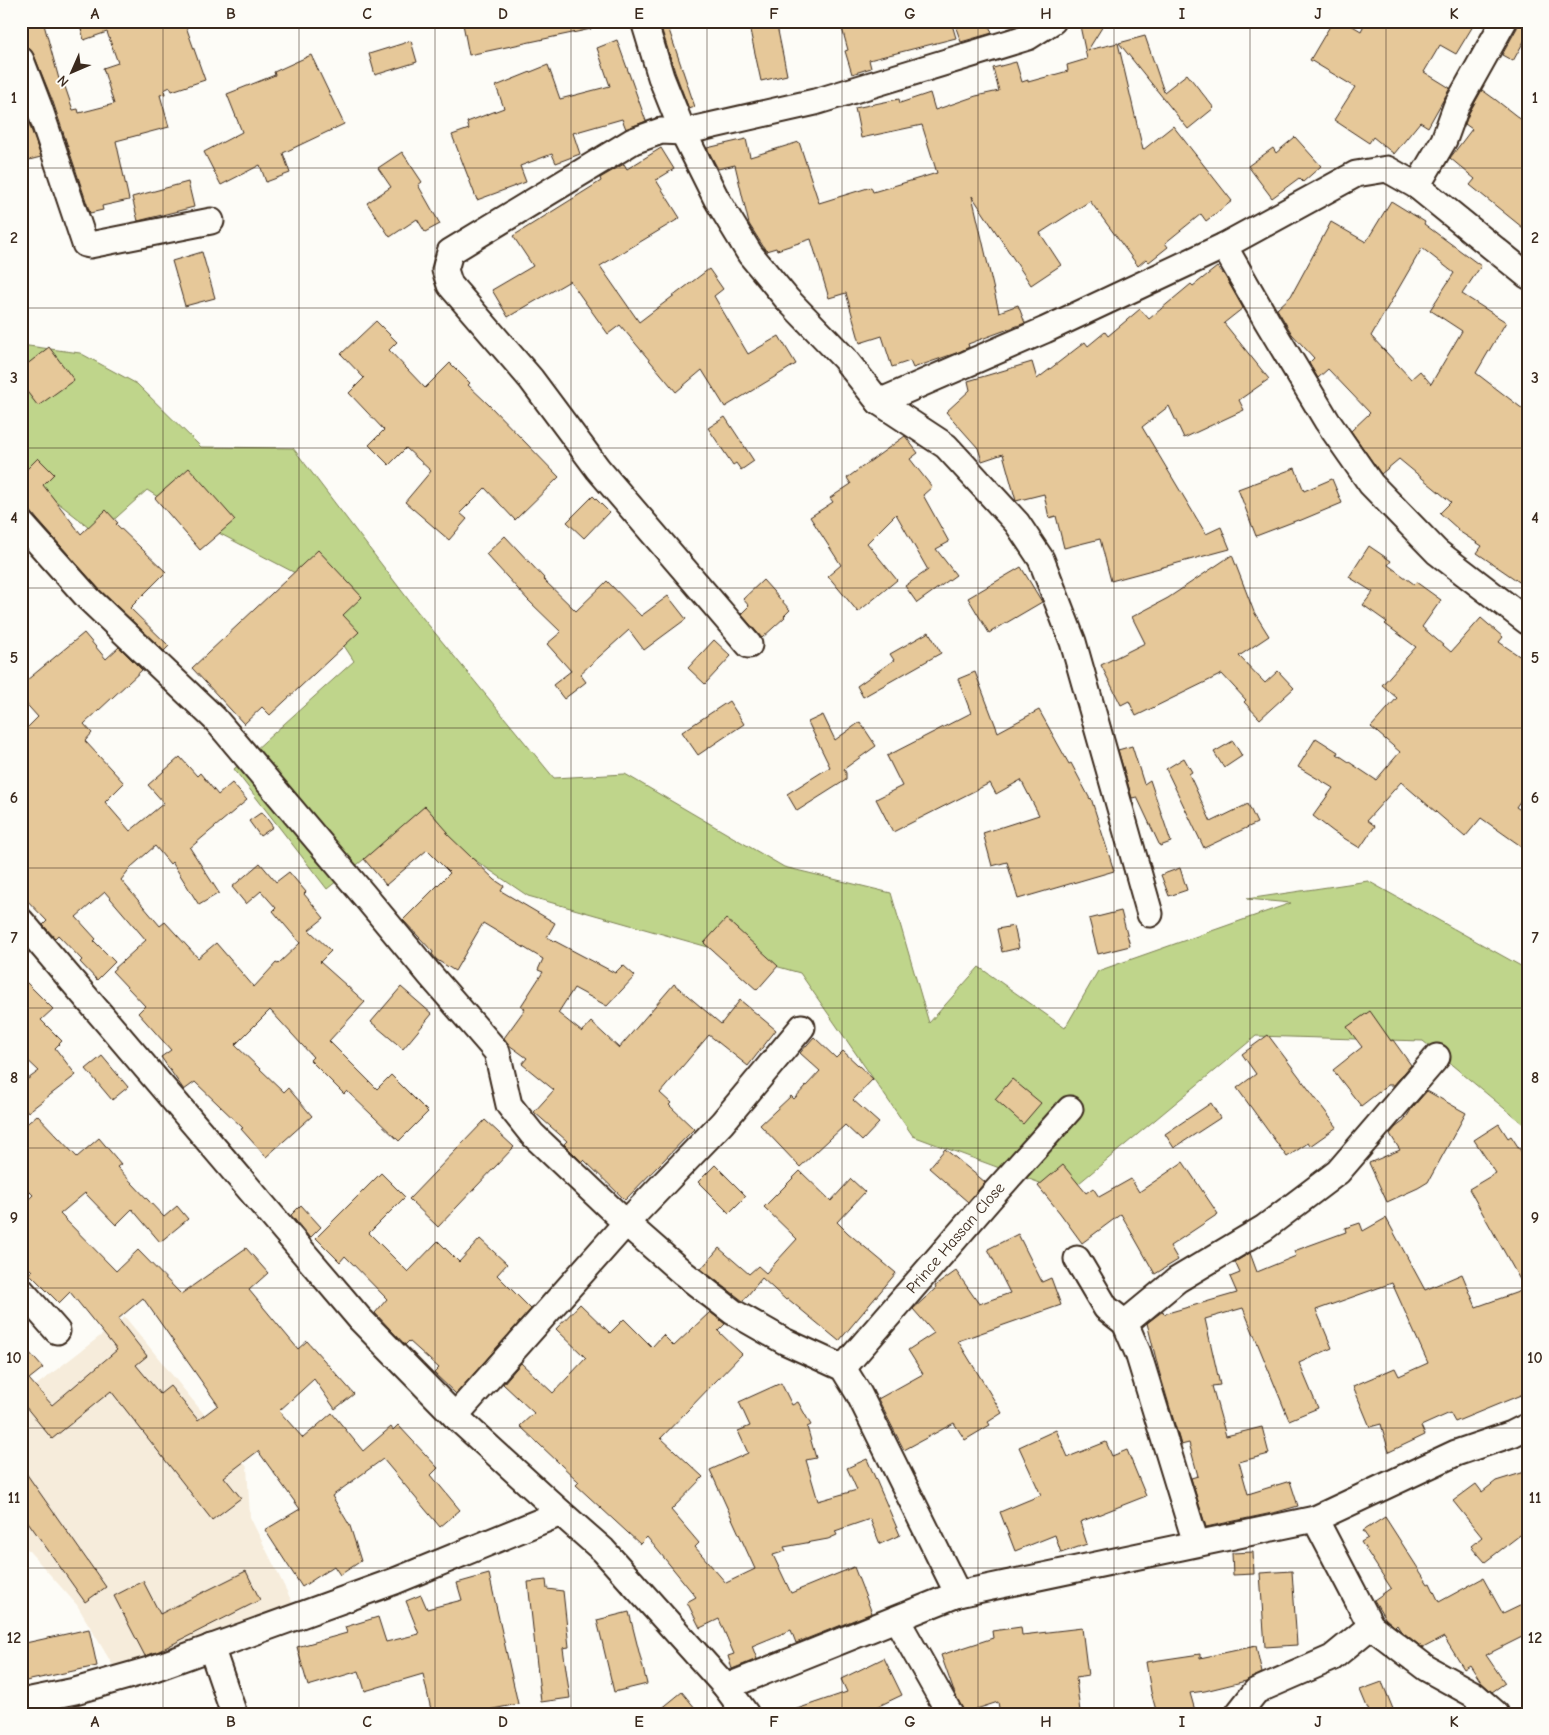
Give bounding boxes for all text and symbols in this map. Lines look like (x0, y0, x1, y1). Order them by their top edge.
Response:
text: A (91, 5, 100, 23)
text: B (226, 5, 236, 23)
text: C (362, 5, 372, 23)
text: D (498, 5, 508, 23)
text: E (634, 5, 644, 23)
text: F (769, 5, 779, 23)
text: G (904, 5, 916, 23)
text: H (1040, 5, 1052, 23)
text: I (1179, 5, 1185, 23)
text: J (1314, 5, 1322, 23)
text: K (1449, 5, 1459, 23)
north arrow (48, 48, 98, 98)
text: N (54, 72, 72, 90)
text: 1 (11, 89, 17, 107)
text: 1 (1532, 89, 1538, 107)
text: 2 (10, 229, 18, 247)
text: 2 (1531, 229, 1539, 247)
text: 3 (10, 369, 18, 387)
text: 3 (1531, 369, 1539, 387)
text: 4 (10, 509, 18, 527)
text: 4 (1531, 509, 1539, 527)
text: 5 (10, 649, 18, 667)
text: 5 (1531, 649, 1539, 667)
text: 6 (10, 789, 18, 807)
text: 6 (1531, 789, 1539, 807)
text: 7 (10, 929, 18, 947)
text: 7 (1531, 929, 1539, 947)
text: 8 (10, 1069, 18, 1087)
text: 8 (1531, 1069, 1539, 1087)
street label: Prince Hassan Close (903, 1179, 1009, 1297)
text: 9 (10, 1209, 18, 1227)
text: 9 (1531, 1209, 1539, 1227)
text: 10 (6, 1349, 22, 1367)
text: 10 (1527, 1349, 1543, 1367)
text: 11 (8, 1489, 20, 1507)
text: 11 (1529, 1489, 1541, 1507)
text: 12 (7, 1629, 21, 1647)
text: 12 (1528, 1629, 1542, 1647)
text: A (91, 1713, 100, 1731)
text: B (226, 1713, 236, 1731)
text: C (362, 1713, 372, 1731)
text: D (498, 1713, 508, 1731)
text: E (634, 1713, 644, 1731)
text: F (769, 1713, 779, 1731)
text: G (904, 1713, 916, 1731)
text: H (1040, 1713, 1052, 1731)
text: I (1179, 1713, 1185, 1731)
text: J (1314, 1713, 1322, 1731)
text: K (1449, 1713, 1459, 1731)

